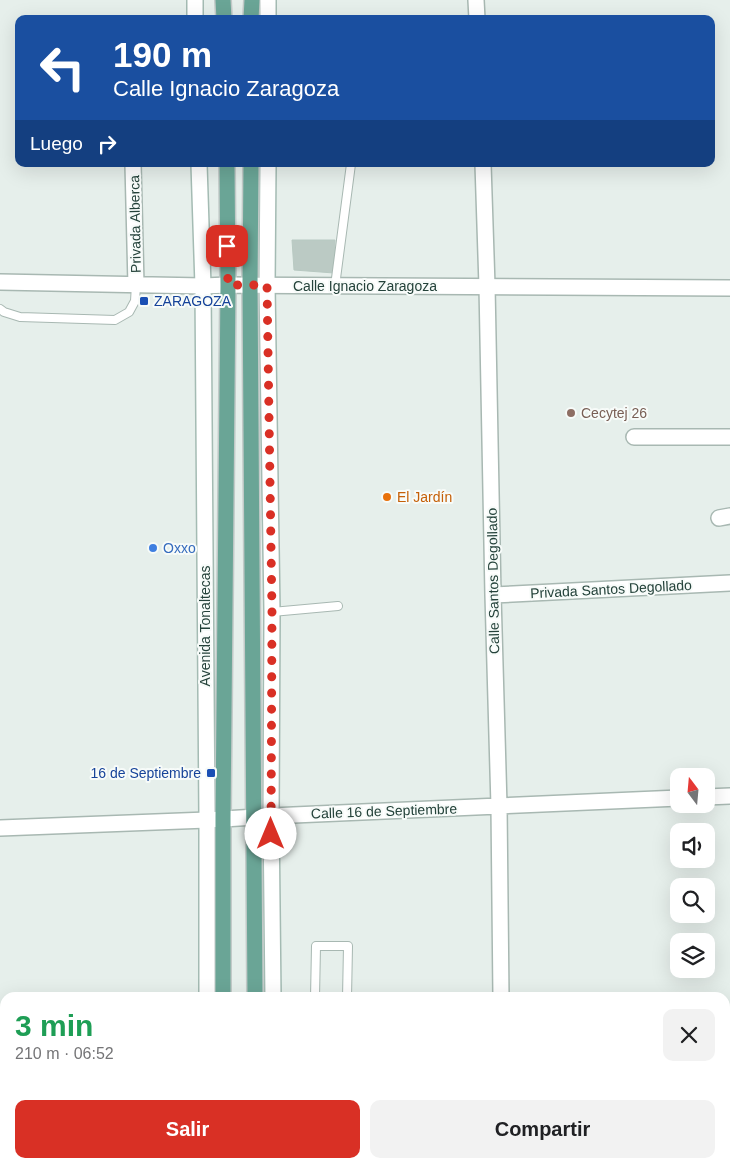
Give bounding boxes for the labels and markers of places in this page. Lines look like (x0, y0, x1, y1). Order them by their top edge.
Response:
pin (206, 225, 248, 267)
place label: ZARAGOZA (154, 293, 232, 309)
marker: ZARAGOZA (138, 295, 150, 307)
place label: Cecytej 26 (581, 405, 647, 421)
marker: Cecytej 26 (565, 407, 577, 419)
place label: El Jardín (397, 489, 452, 505)
marker: El Jardín (381, 491, 393, 503)
place label: Oxxo (163, 540, 196, 556)
marker: Oxxo (147, 542, 159, 554)
place label: 16 de Septiembre (90, 765, 201, 781)
marker: 16 de Septiembre (205, 767, 217, 779)

